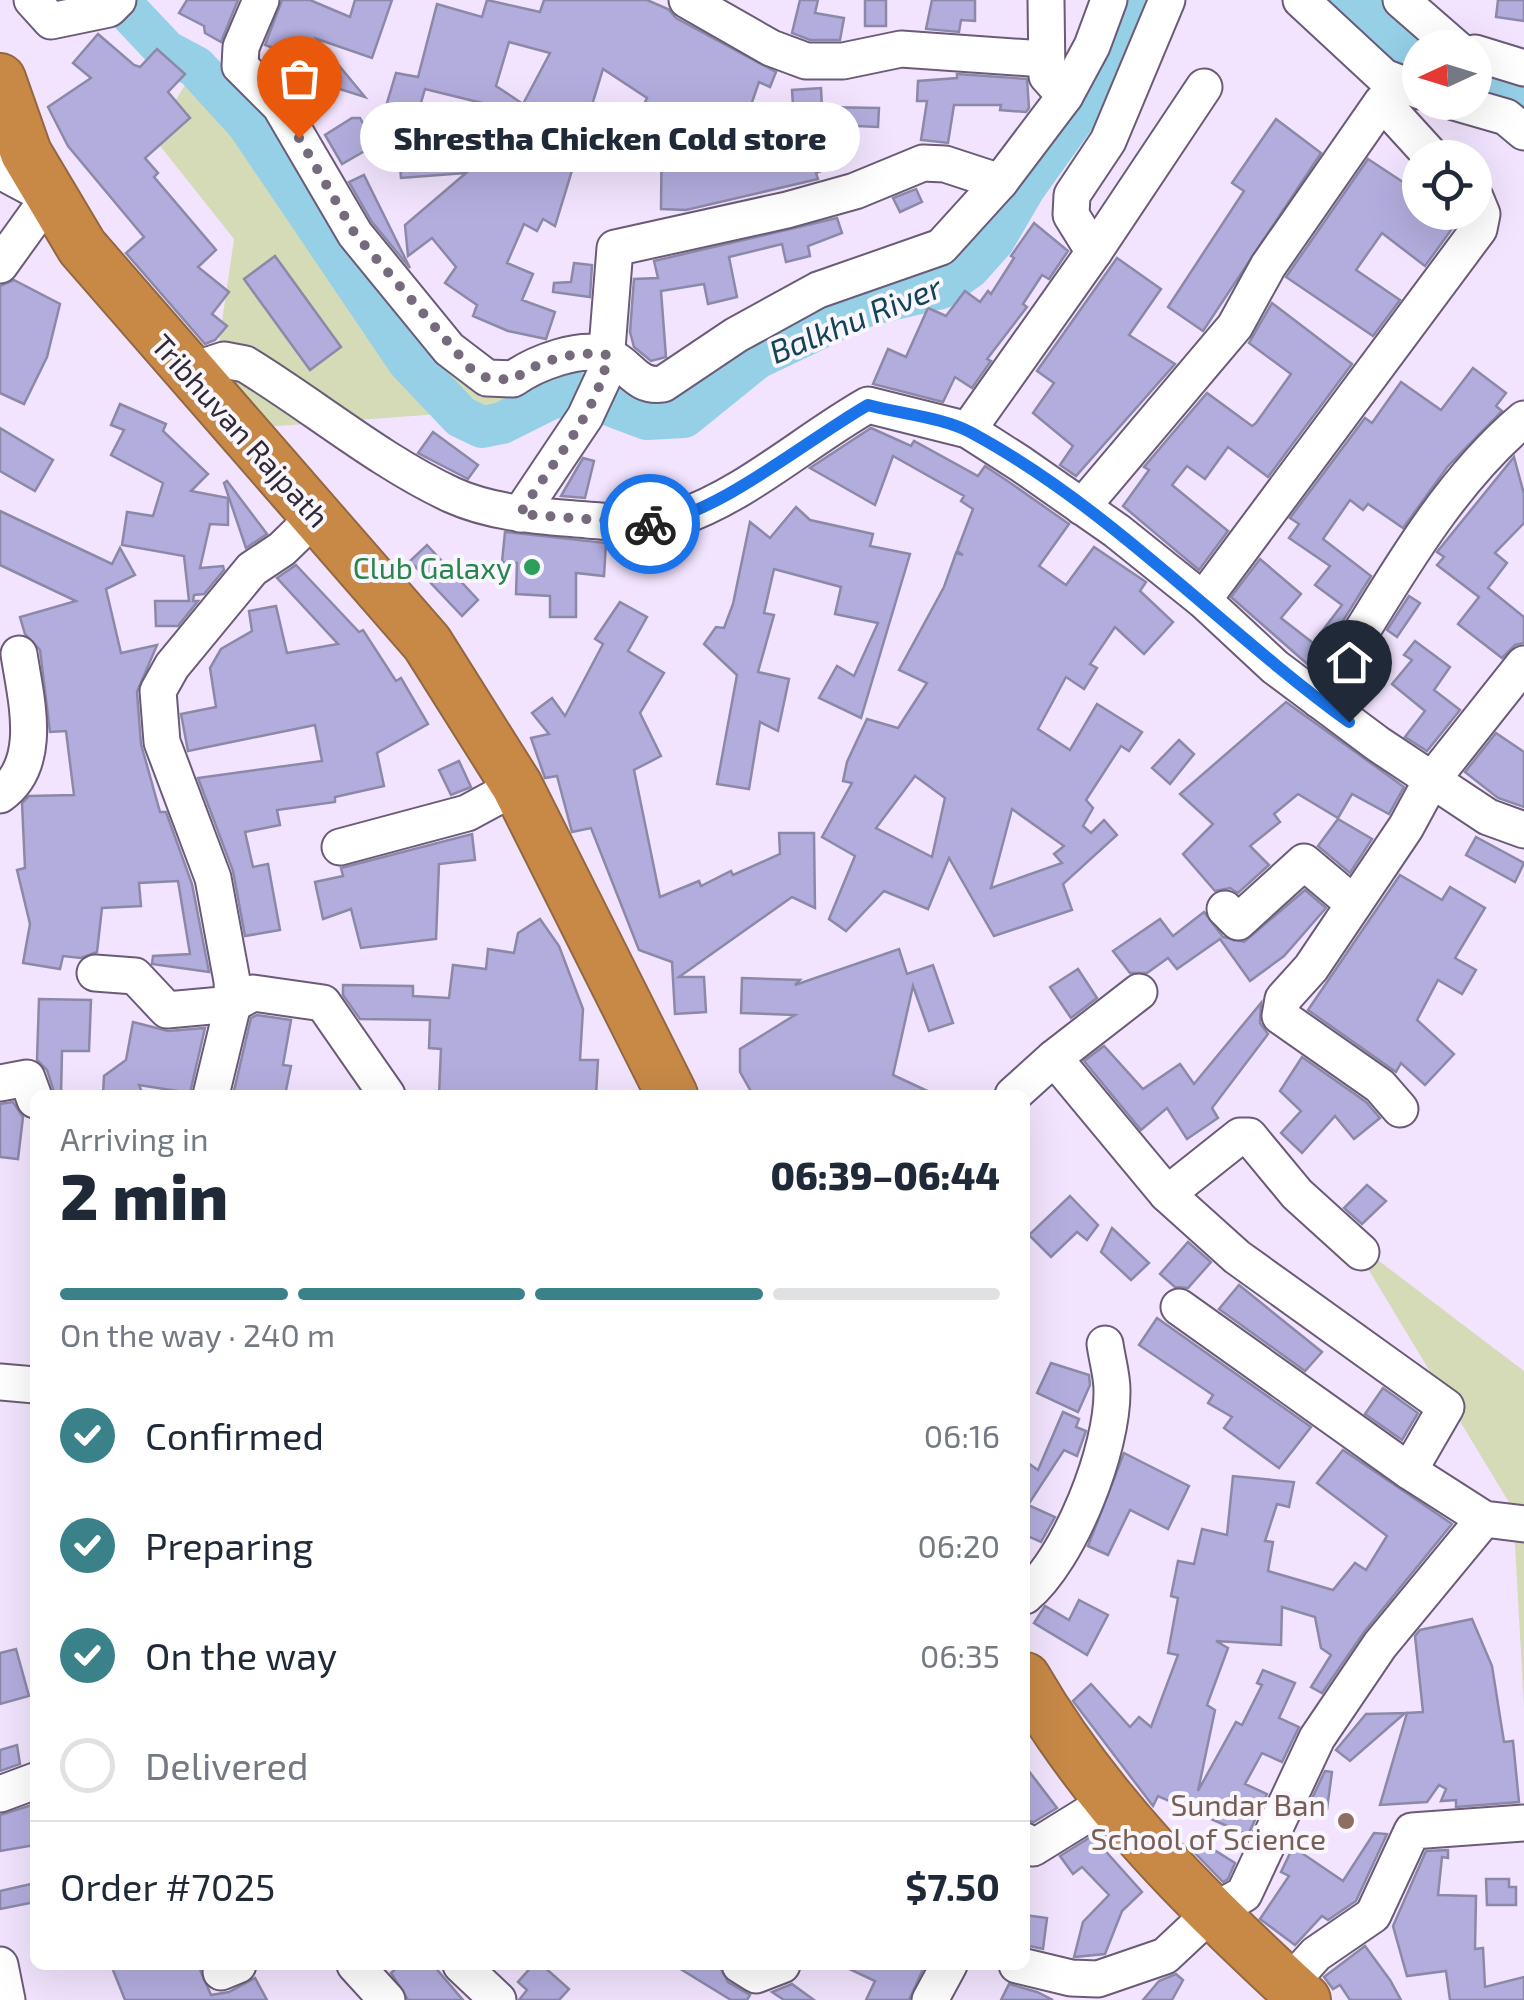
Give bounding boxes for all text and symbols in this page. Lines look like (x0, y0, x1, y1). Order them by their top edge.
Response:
north arrow (1402, 30, 1492, 120)
map controls (1402, 30, 1492, 230)
pin (257, 36, 342, 139)
icon: bag (272, 51, 327, 106)
callout: Shrestha Chicken Cold store (359, 103, 859, 173)
text: Shrestha Chicken Cold store (394, 118, 826, 156)
button: locate (1402, 140, 1492, 230)
water label: Balkhu River (763, 266, 948, 370)
street label: Tribhuvan Rajpath (145, 326, 337, 534)
courier (600, 474, 700, 574)
icon: bike (623, 497, 678, 552)
place label: Club Galaxy (353, 549, 512, 585)
marker: Club Galaxy (521, 556, 543, 578)
pin (1307, 620, 1392, 723)
icon: home (1322, 635, 1377, 690)
text: Arriving in (60, 1119, 209, 1157)
text: 06:39–06:44 (770, 1152, 1000, 1198)
text: 2 min (60, 1155, 228, 1233)
text: On the way · 240 m (60, 1315, 335, 1353)
icon: check (60, 1408, 115, 1463)
text: Confirmed (145, 1412, 324, 1458)
text: 06:16 (924, 1416, 1000, 1454)
icon: check (60, 1518, 115, 1573)
text: Preparing (145, 1522, 313, 1568)
text: 06:20 (918, 1526, 1000, 1564)
icon: check (60, 1628, 115, 1683)
text: On the way (145, 1632, 337, 1678)
text: 06:35 (920, 1636, 1000, 1674)
text: Delivered (145, 1742, 309, 1788)
place label: Sundar Ban School of Science (1091, 1786, 1326, 1856)
marker: Sundar Ban School of Science (1335, 1810, 1357, 1832)
text: Order #7025 (60, 1863, 275, 1909)
text: $7.50 (905, 1863, 1000, 1909)

